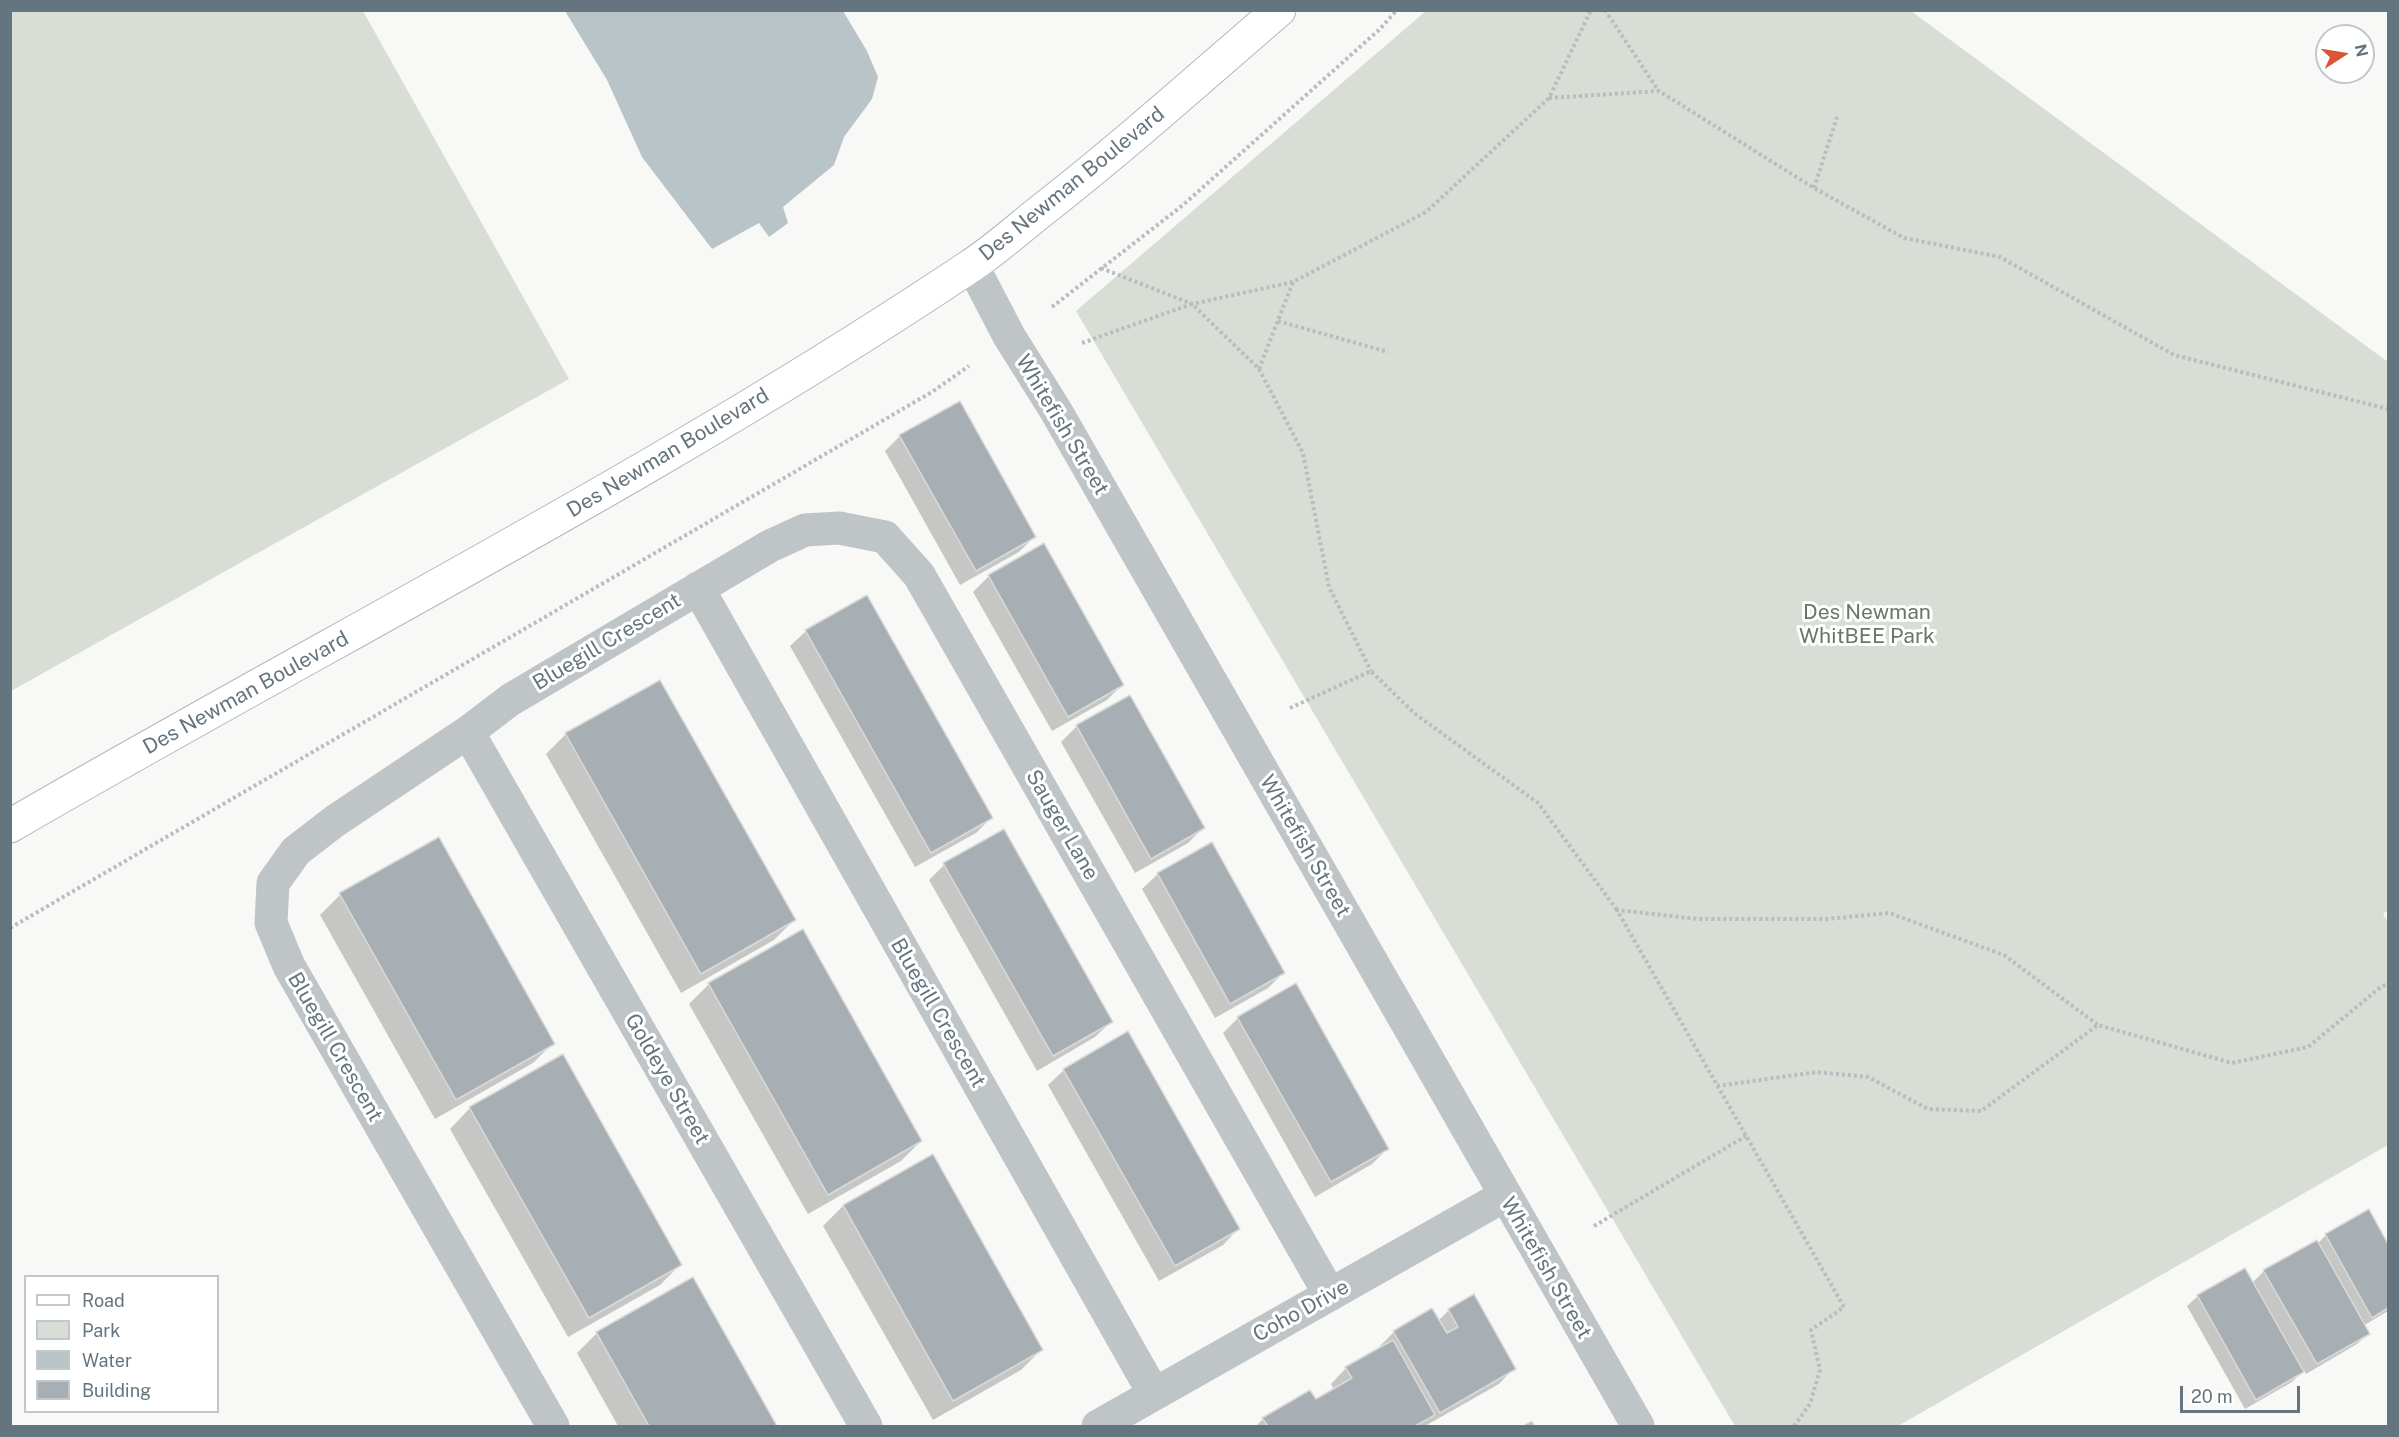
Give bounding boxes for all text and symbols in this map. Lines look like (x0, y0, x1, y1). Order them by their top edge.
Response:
north arrow (2315, 24, 2375, 84)
text: N (2351, 42, 2372, 59)
street label: Des Newman Boulevard (974, 101, 1170, 267)
street label: Whitefish Street (1010, 350, 1114, 500)
street label: Des Newman Boulevard (562, 383, 774, 523)
street label: Bluegill Crescent (528, 588, 686, 696)
park label: Des Newman WhitBEE Park (1799, 600, 1935, 650)
street label: Des Newman Boulevard (139, 626, 353, 760)
street label: Sauger Lane (1020, 765, 1104, 885)
street label: Whitefish Street (1254, 771, 1356, 921)
street label: Bluegill Crescent (885, 934, 991, 1092)
street label: Bluegill Crescent (282, 968, 388, 1126)
street label: Goldeye Street (619, 1009, 715, 1149)
street label: Whitefish Street (1495, 1193, 1597, 1343)
street label: Coho Drive (1249, 1274, 1353, 1348)
legend (24, 1275, 219, 1413)
text: Road (82, 1290, 125, 1311)
text: Park (82, 1320, 120, 1341)
text: Water (82, 1350, 132, 1371)
scale bar (2183, 1374, 2303, 1412)
text: Building (82, 1380, 151, 1401)
text: 20 m (2191, 1386, 2233, 1407)

